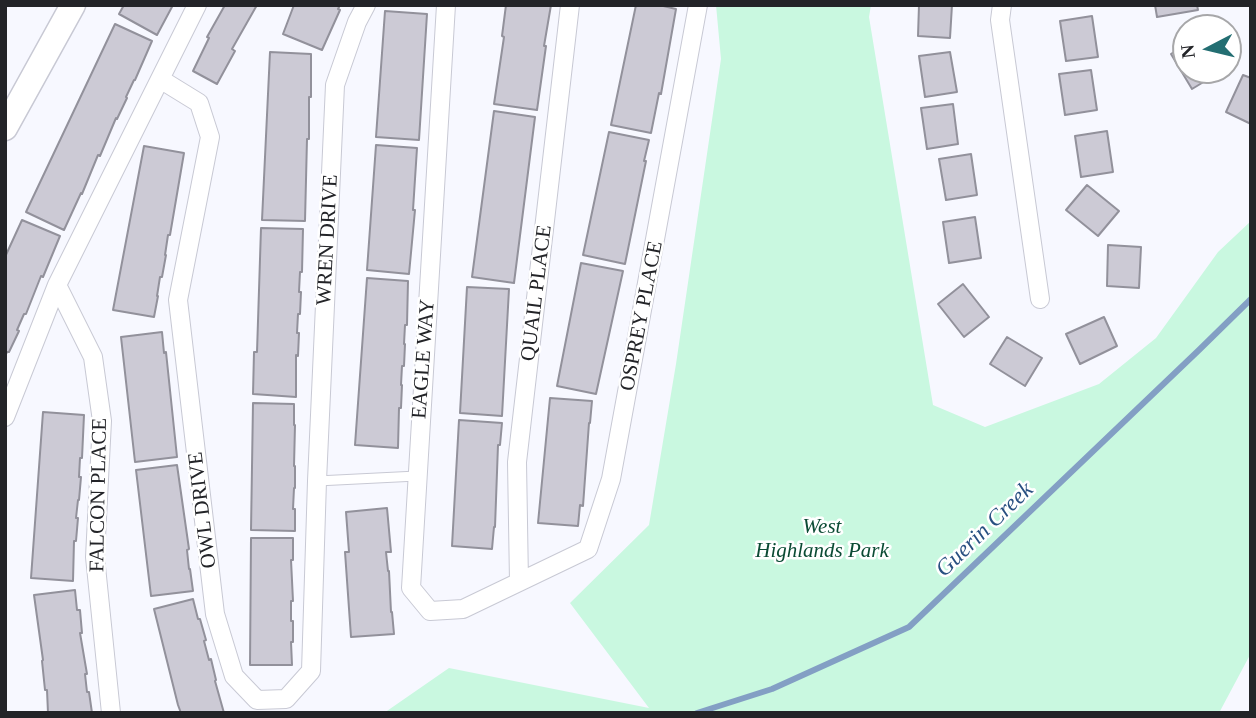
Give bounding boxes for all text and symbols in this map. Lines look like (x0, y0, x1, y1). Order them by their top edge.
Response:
north arrow (1172, 14, 1242, 84)
text: N (1176, 43, 1199, 59)
street label: WREN DRIVE (312, 174, 344, 306)
street label: QUAIL PLACE (516, 223, 558, 363)
street label: OSPREY PLACE (615, 239, 669, 393)
street label: EAGLE WAY (407, 298, 441, 420)
street label: FALCON PLACE (85, 418, 113, 572)
street label: OWL DRIVE (183, 450, 223, 570)
water label: Guerin Creek (930, 477, 1040, 583)
park label: West Highlands Park (755, 514, 889, 564)

